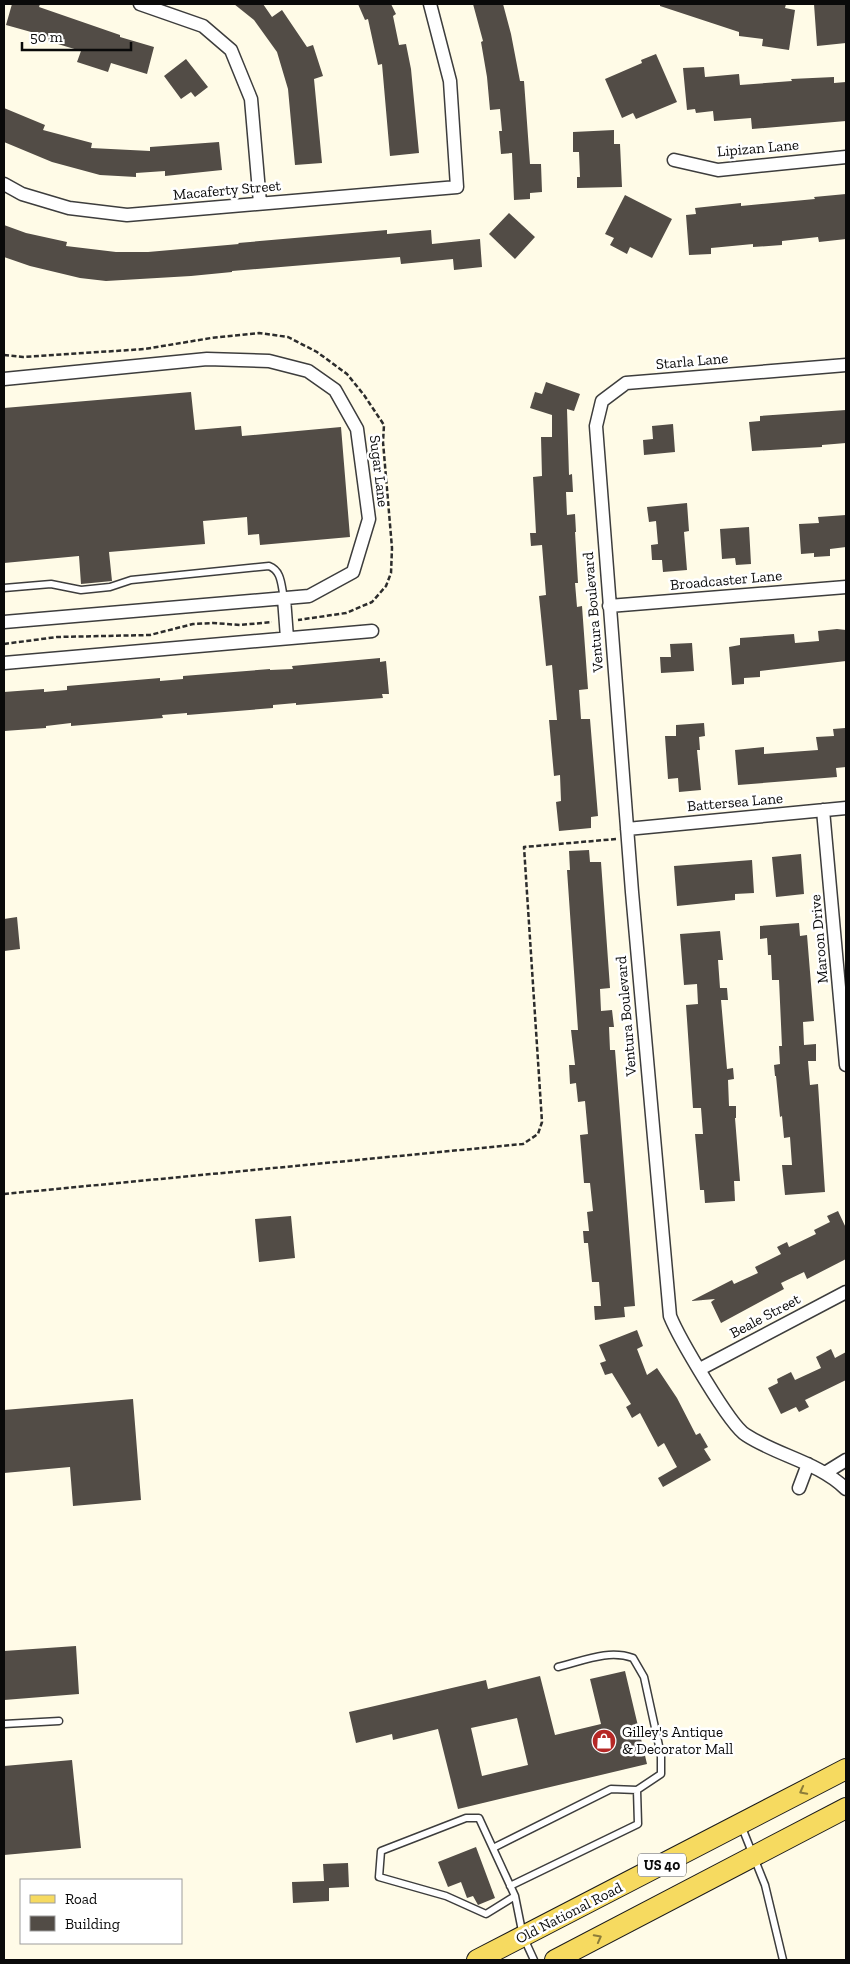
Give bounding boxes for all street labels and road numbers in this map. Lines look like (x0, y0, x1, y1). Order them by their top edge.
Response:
street label: Lipizan Lane (716, 135, 800, 161)
street label: Macaferty Street (172, 176, 282, 204)
street label: Starla Lane (655, 349, 729, 373)
street label: Sugar Lane (366, 434, 392, 508)
street label: Ventura Boulevard (579, 550, 607, 674)
street label: Broadcaster Lane (669, 566, 783, 594)
street label: Battersea Lane (686, 789, 784, 815)
street label: Maroon Drive (806, 894, 832, 984)
street label: Ventura Boulevard (612, 954, 640, 1078)
street label: Beale Street (727, 1290, 804, 1342)
road number: US 40 (638, 1854, 686, 1876)
street label: Old National Road (513, 1878, 626, 1948)

